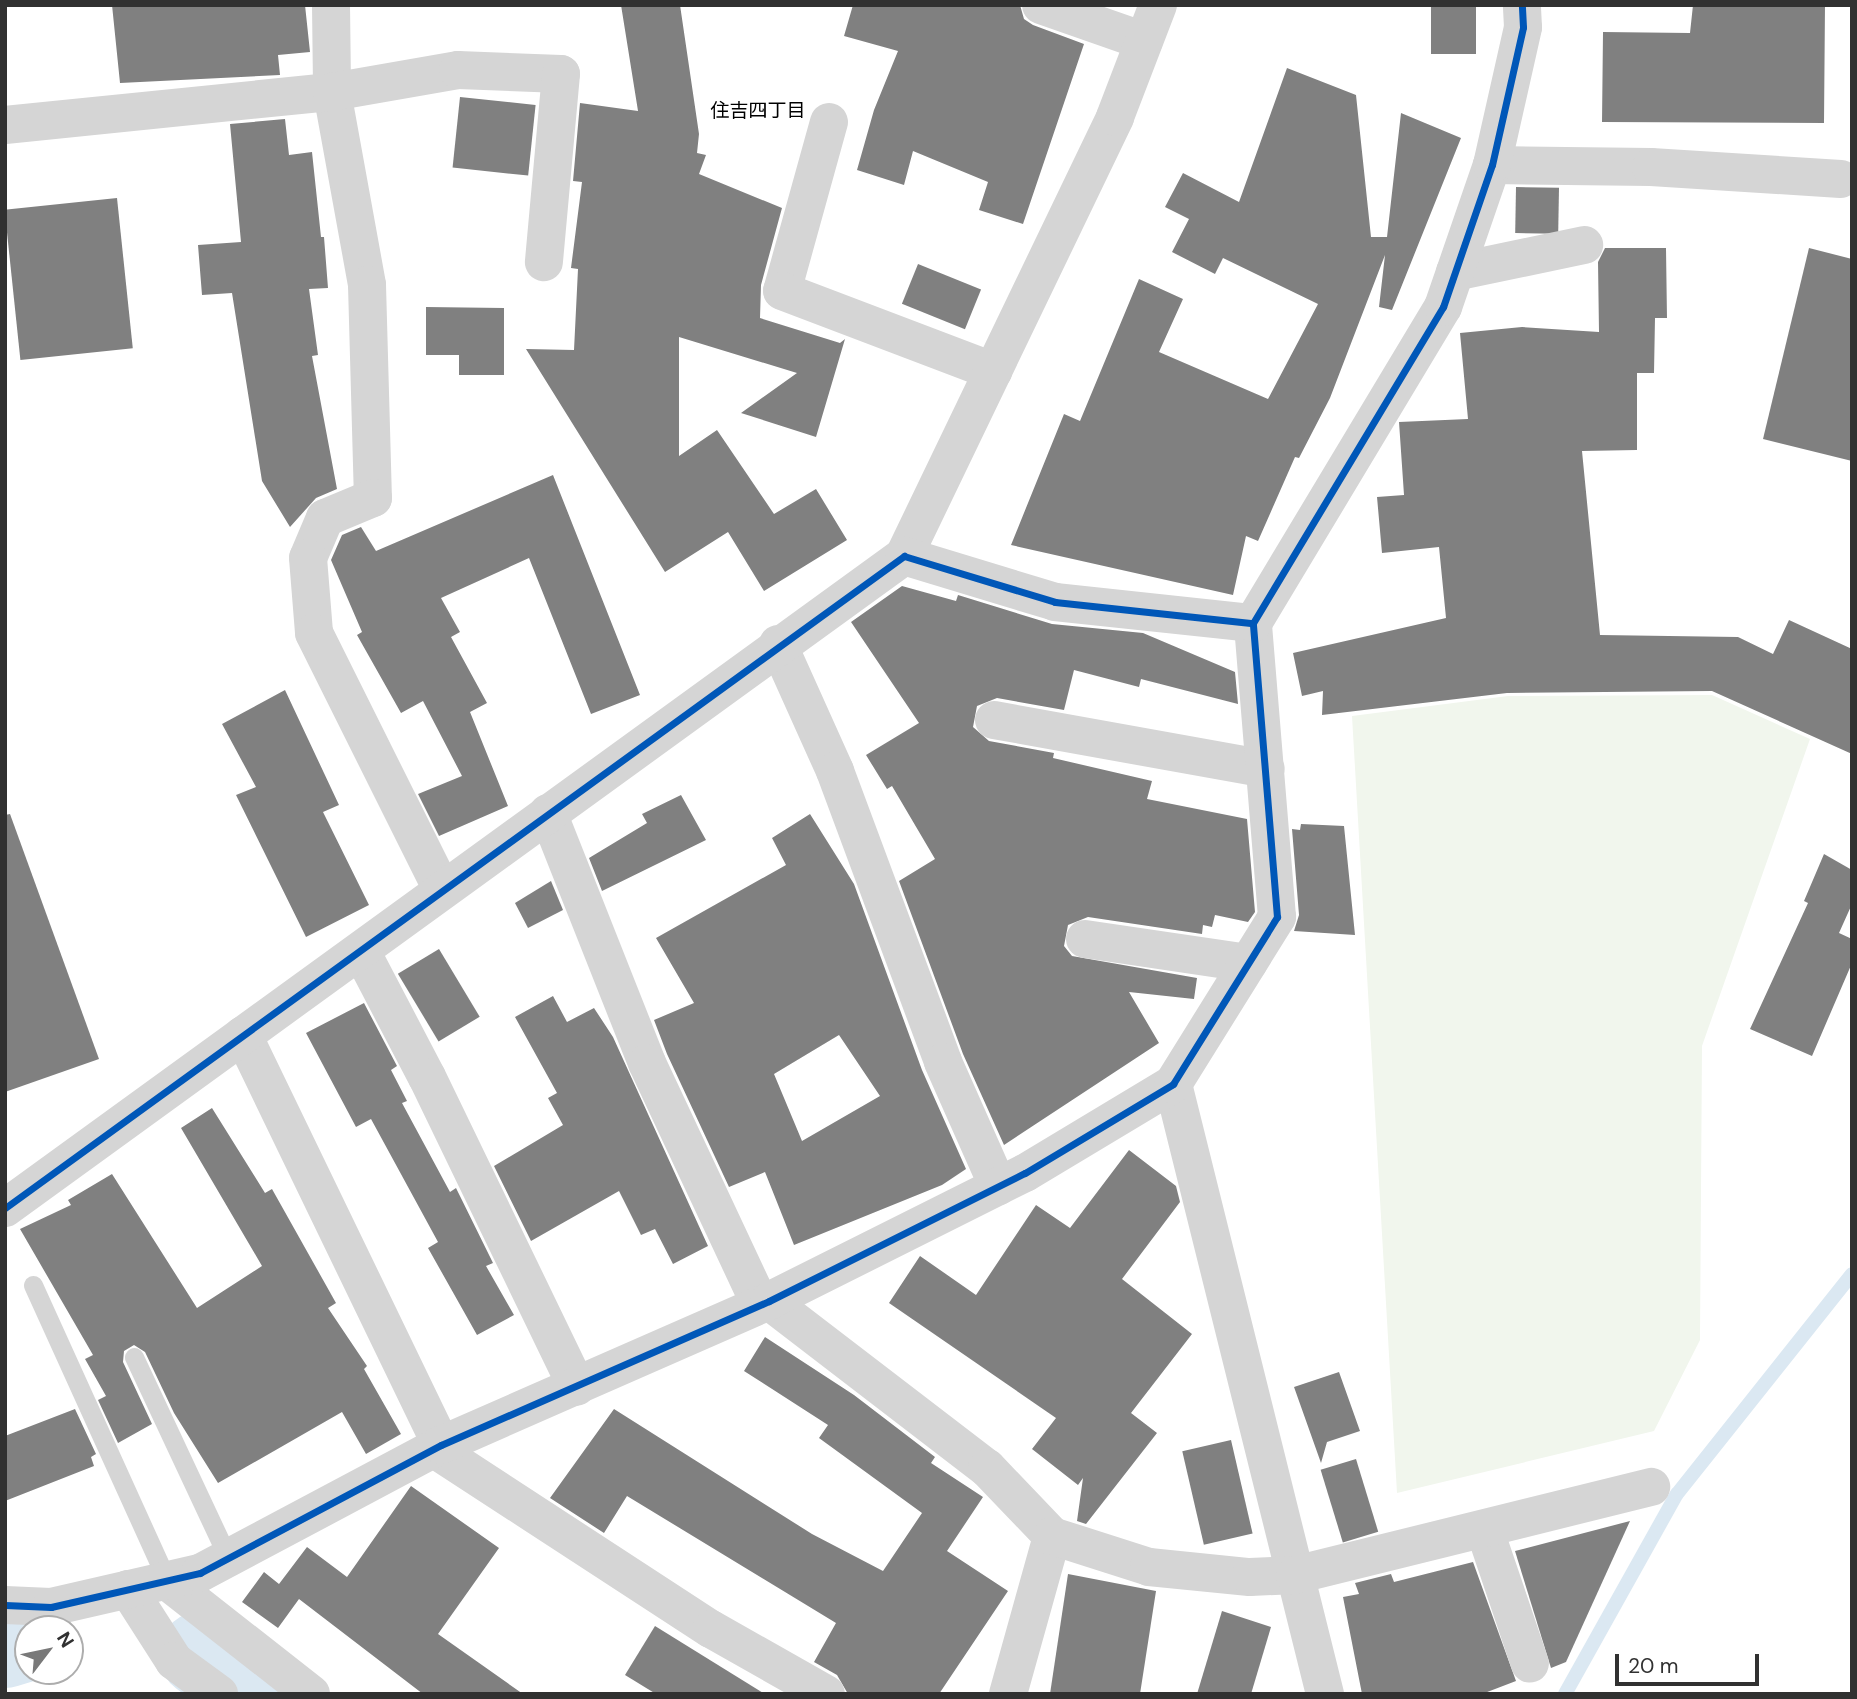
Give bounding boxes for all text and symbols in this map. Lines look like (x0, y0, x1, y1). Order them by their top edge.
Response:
district label: 住吉四丁目 (711, 100, 805, 122)
north arrow (14, 1615, 84, 1685)
text: N (51, 1627, 80, 1652)
scale bar (1619, 1640, 1762, 1684)
text: 20 m (1628, 1652, 1679, 1680)

